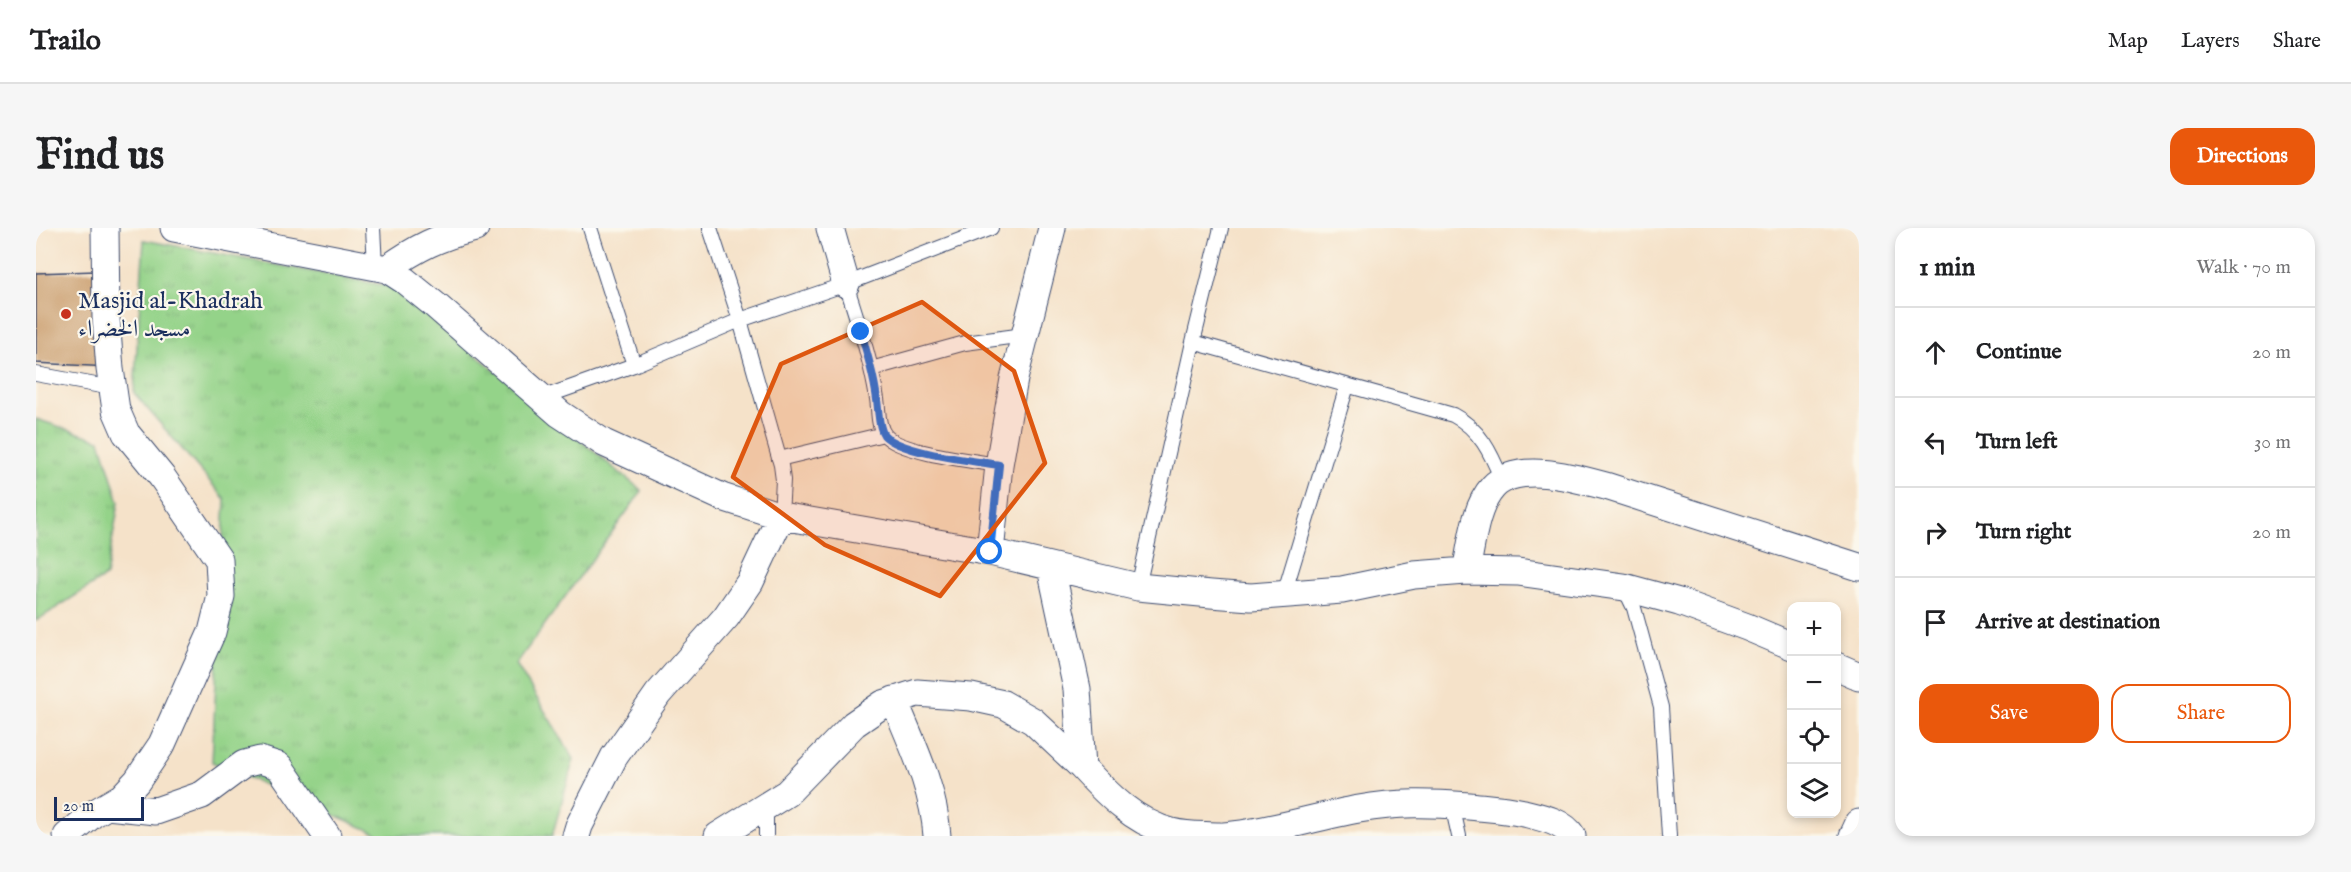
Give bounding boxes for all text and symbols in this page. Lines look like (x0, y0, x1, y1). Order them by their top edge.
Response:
text: Trailo (30, 24, 101, 59)
text: Map (2108, 28, 2148, 55)
text: Layers (2181, 28, 2240, 55)
text: Share (2273, 28, 2321, 55)
button: Directions (2170, 128, 2315, 185)
text: Find us (36, 130, 164, 183)
text: 1 min (1919, 251, 1975, 284)
text: Walk · 70 m (2196, 255, 2291, 280)
place label: Masjid al-Khadrah مسجد الخضراء (78, 286, 263, 345)
marker: Masjid al-Khadrah مسجد الخضراء (59, 307, 73, 321)
route end (847, 318, 873, 344)
icon: ahead (1919, 336, 1952, 369)
text: Continue (1976, 338, 2062, 366)
text: 20 m (2252, 340, 2291, 365)
icon: left (1919, 426, 1952, 459)
text: Turn left (1976, 428, 2058, 456)
text: 30 m (2254, 430, 2291, 455)
icon: right (1919, 516, 1952, 549)
text: Turn right (1976, 518, 2071, 546)
text: 20 m (2252, 520, 2291, 545)
route start (976, 538, 1002, 564)
map controls (1787, 602, 1841, 818)
button: + (1787, 602, 1841, 656)
icon: arrive (1919, 606, 1952, 639)
text: Arrive at destination (1976, 608, 2160, 636)
button: − (1787, 656, 1841, 710)
button: Save (1919, 684, 2099, 743)
button: Share (2111, 684, 2291, 743)
button: locate (1787, 710, 1841, 764)
button: layers (1787, 764, 1841, 818)
scale bar (54, 794, 144, 822)
text: 20 m (63, 797, 94, 817)

